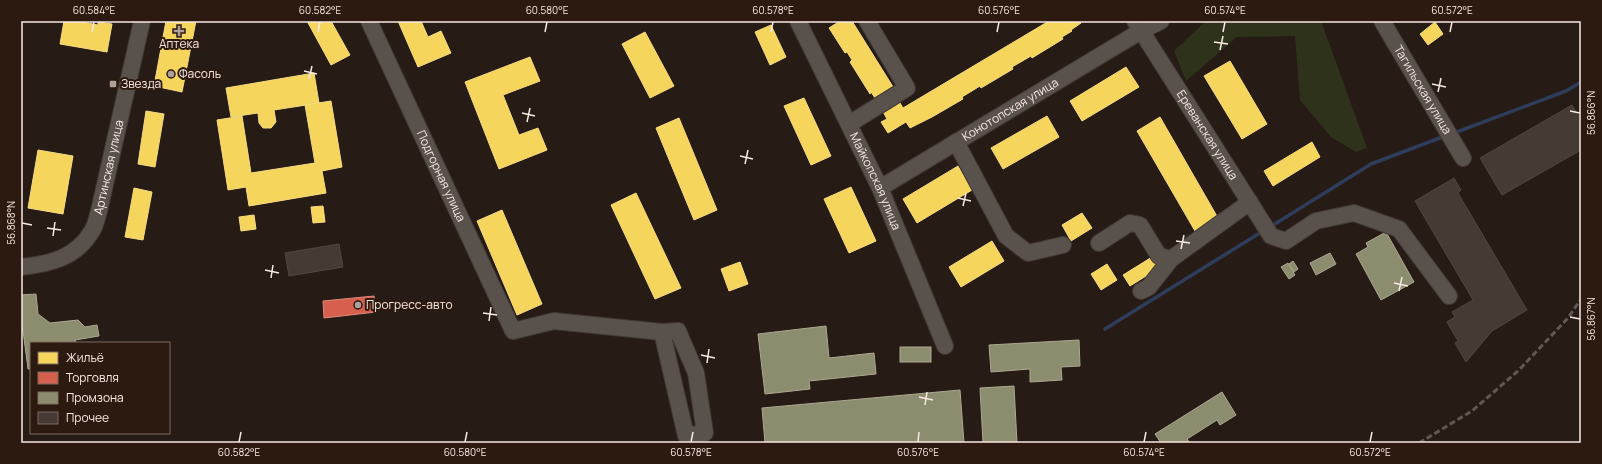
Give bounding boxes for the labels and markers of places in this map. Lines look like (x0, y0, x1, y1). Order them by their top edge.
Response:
marker: Аптека (174, 26, 184, 36)
place label: Аптека (159, 35, 199, 52)
place label: Фасоль (179, 65, 221, 82)
marker: Фасоль (166, 69, 176, 79)
place label: Звезда (121, 75, 161, 92)
marker: Звезда (108, 79, 118, 89)
place label: Прогресс-авто (366, 296, 453, 313)
marker: Прогресс-авто (353, 300, 363, 310)

